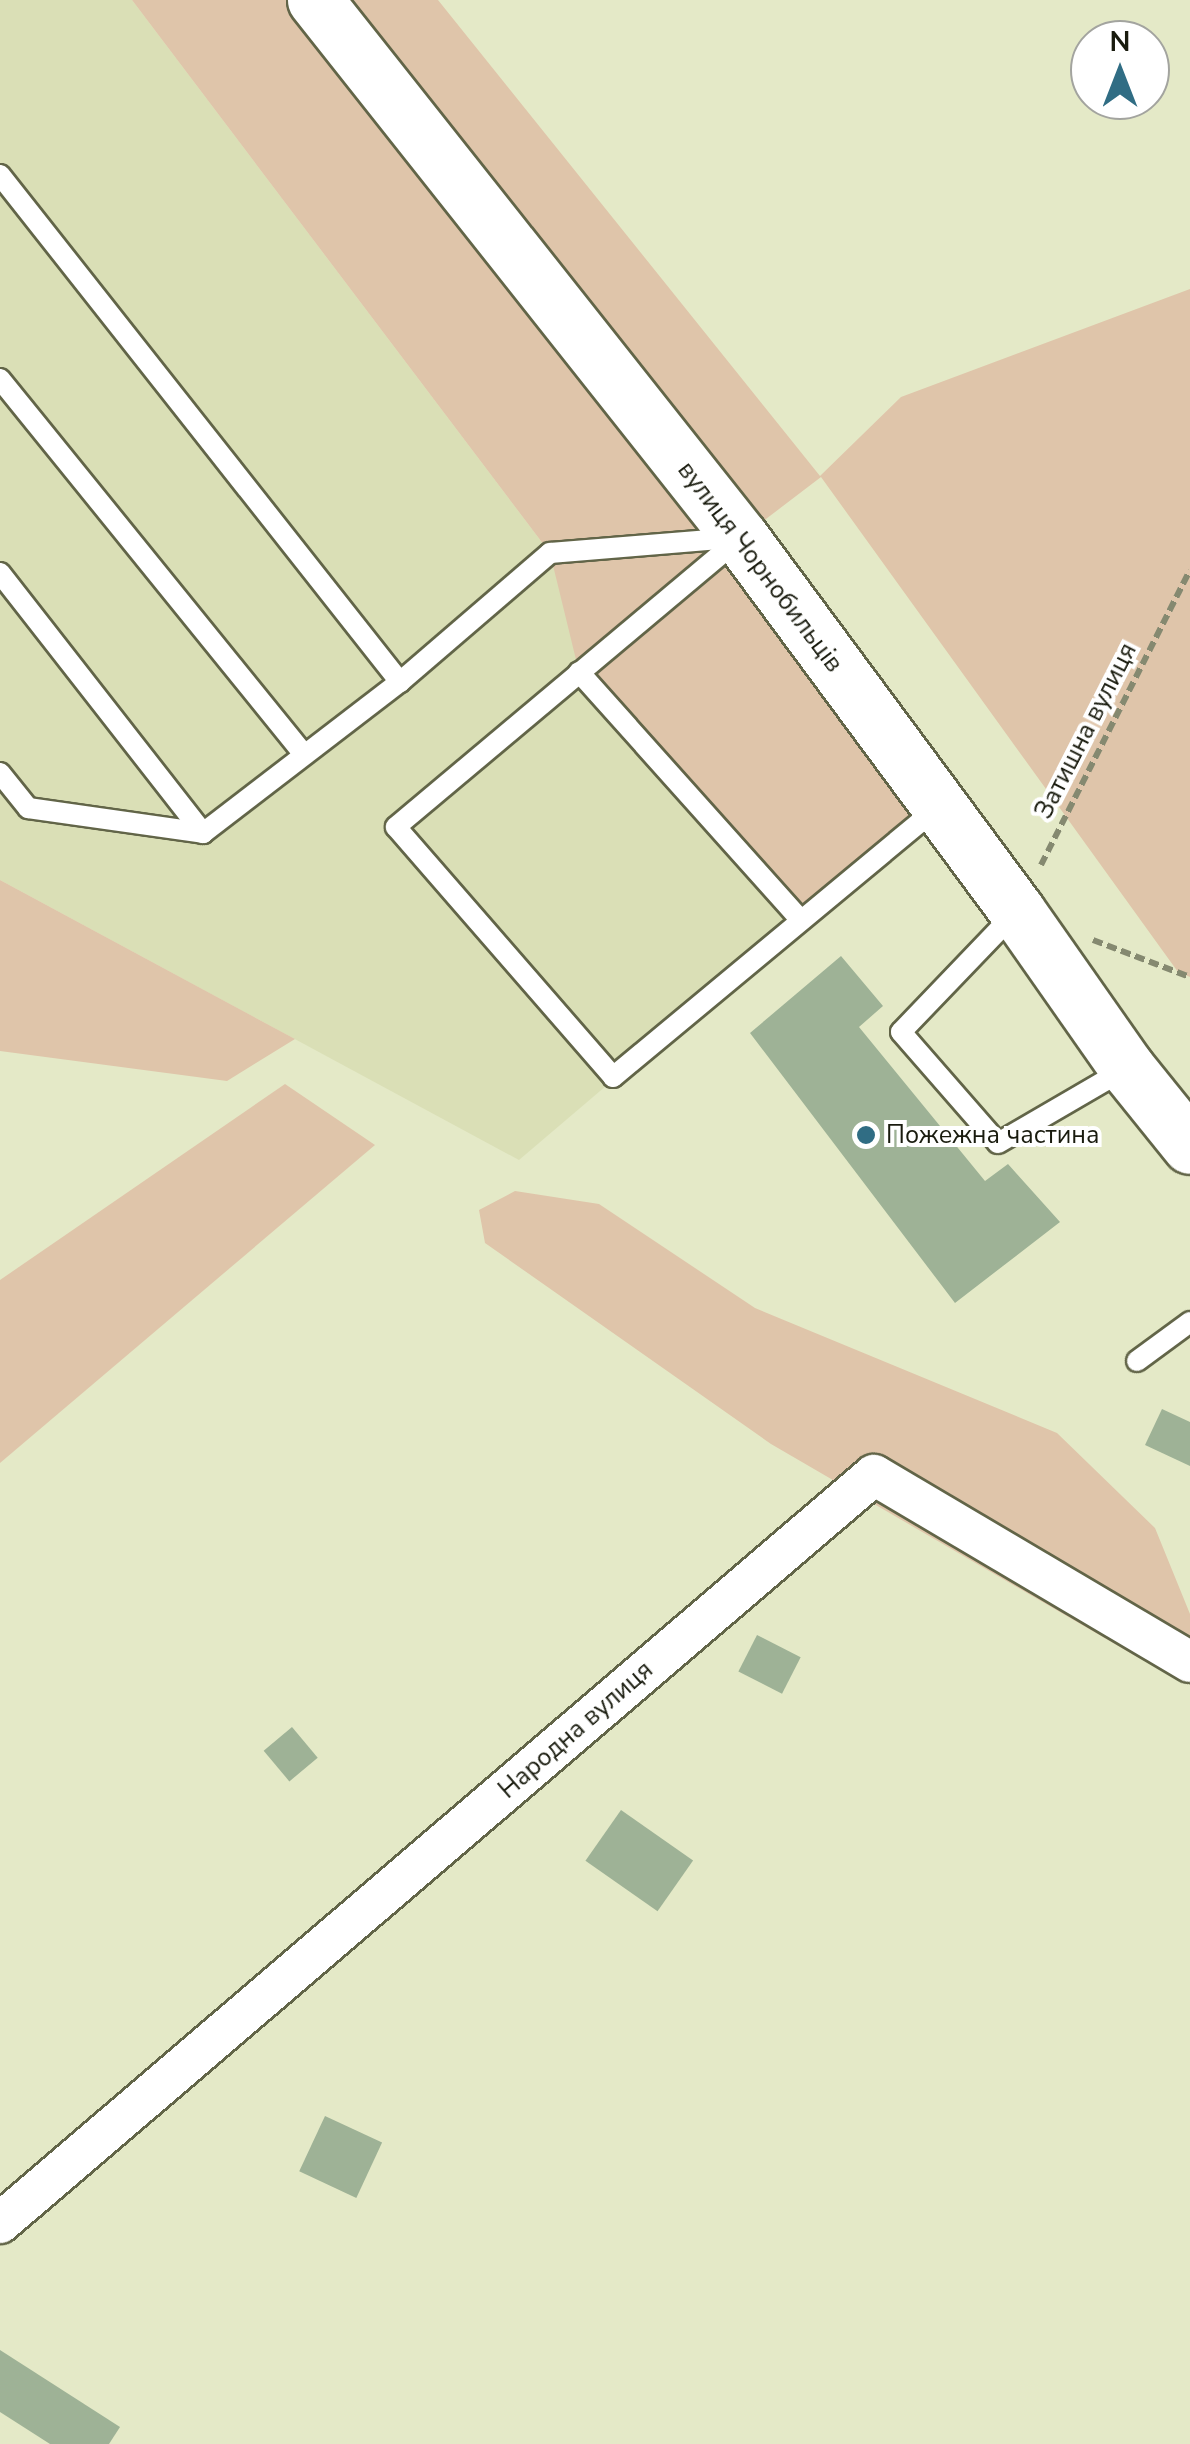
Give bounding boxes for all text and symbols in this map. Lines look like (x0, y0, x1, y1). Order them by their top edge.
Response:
north arrow (1070, 20, 1170, 120)
text: N (1110, 23, 1130, 61)
street label: вулиця Чорнобильців (671, 456, 849, 678)
street label: Затишна вулиця (1029, 638, 1143, 824)
place label: Пожежна частина (886, 1120, 1099, 1150)
marker: Пожежна частина (855, 1124, 877, 1146)
street label: Народна вулиця (493, 1655, 659, 1805)

